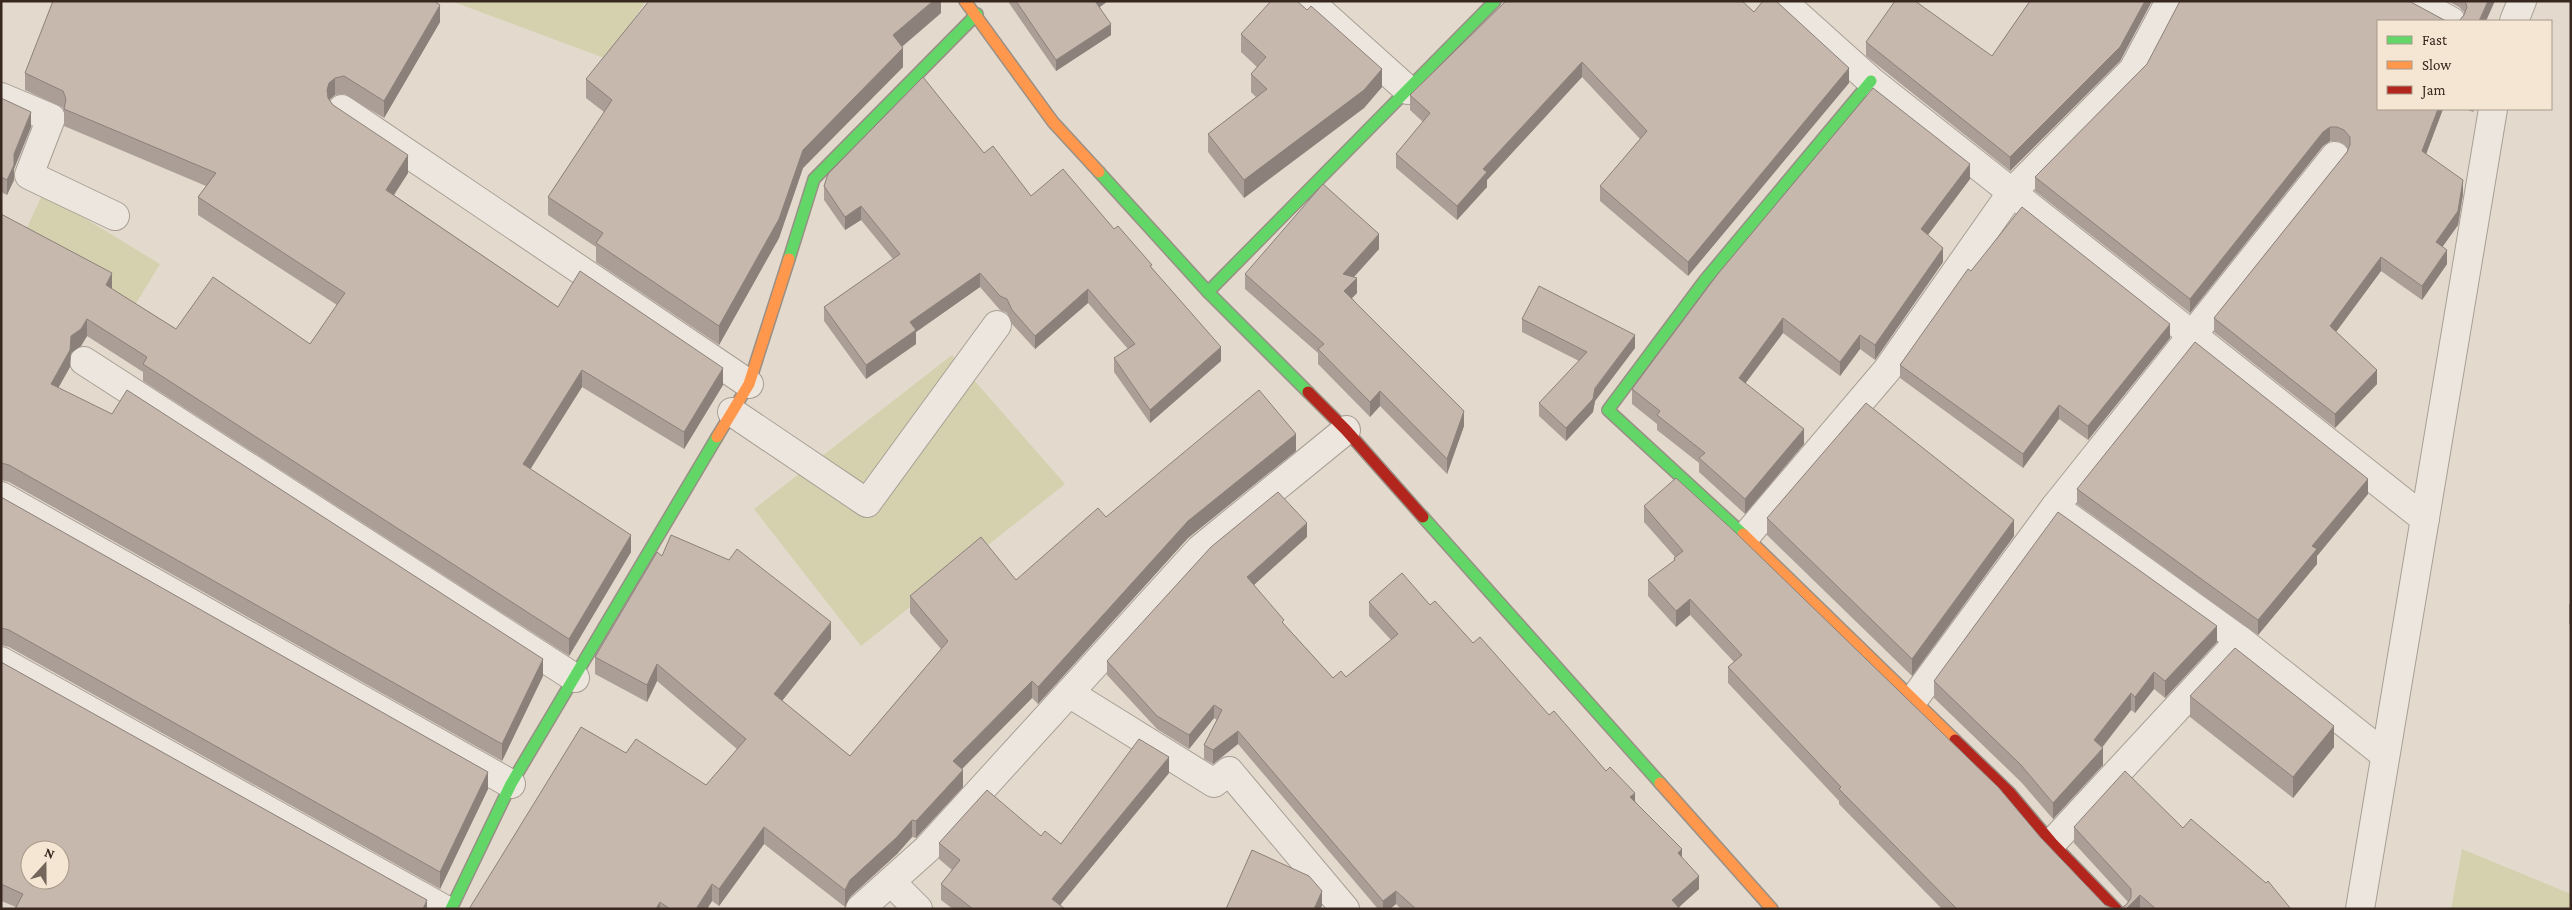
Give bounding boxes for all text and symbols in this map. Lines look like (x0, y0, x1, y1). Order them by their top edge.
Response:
legend (2377, 20, 2552, 110)
text: Fast (2422, 32, 2448, 48)
text: Slow (2422, 57, 2452, 73)
text: Jam (2420, 82, 2445, 99)
north arrow (20, 840, 70, 890)
text: N (42, 844, 57, 862)

